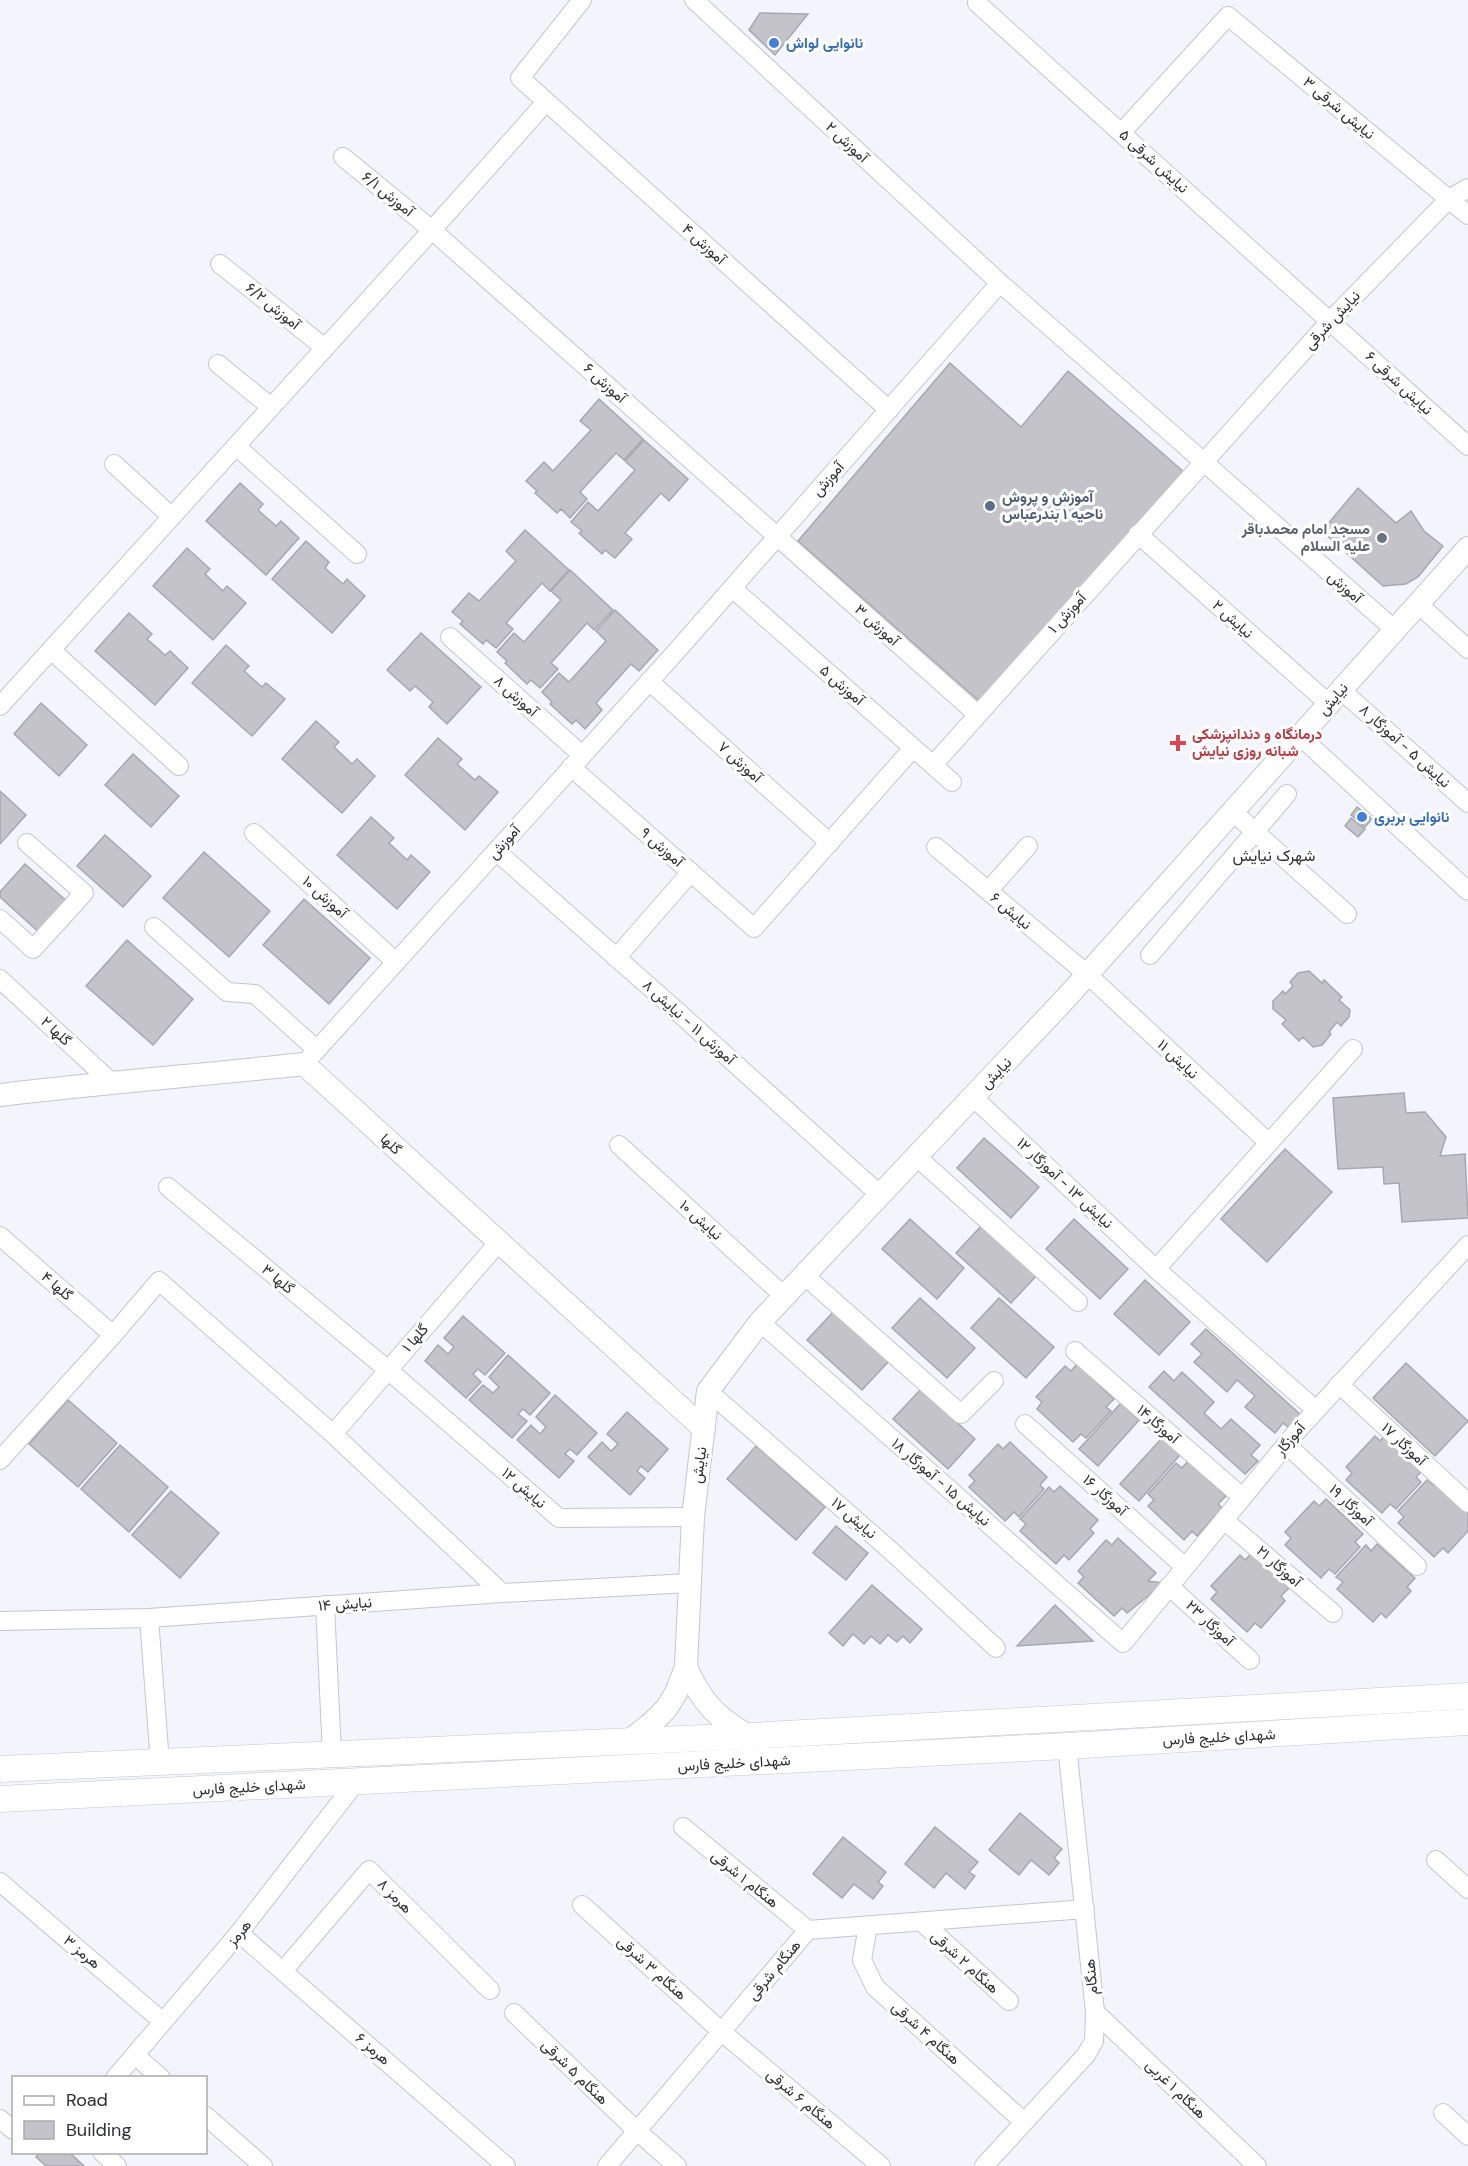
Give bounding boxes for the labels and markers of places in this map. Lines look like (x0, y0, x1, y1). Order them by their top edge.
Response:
place label: نانوایی لواش (786, 33, 863, 53)
marker: نانوایی لواش (767, 36, 781, 50)
place label: آموزش و پروش ناحیه ۱ بندرعباس (1002, 487, 1103, 524)
marker: آموزش و پروش ناحیه ۱ بندرعباس (983, 499, 997, 513)
place label: مسجد امام محمدباقر علیه السلام (1241, 519, 1370, 556)
marker: مسجد امام محمدباقر علیه السلام (1375, 531, 1389, 545)
place label: درمانگاه و دندانپزشکی شبانه روزی نیایش (1192, 724, 1322, 761)
marker: درمانگاه و دندانپزشکی شبانه روزی نیایش (1169, 734, 1187, 752)
place label: نانوایی بربری (1374, 807, 1449, 827)
marker: نانوایی بربری (1355, 810, 1369, 824)

